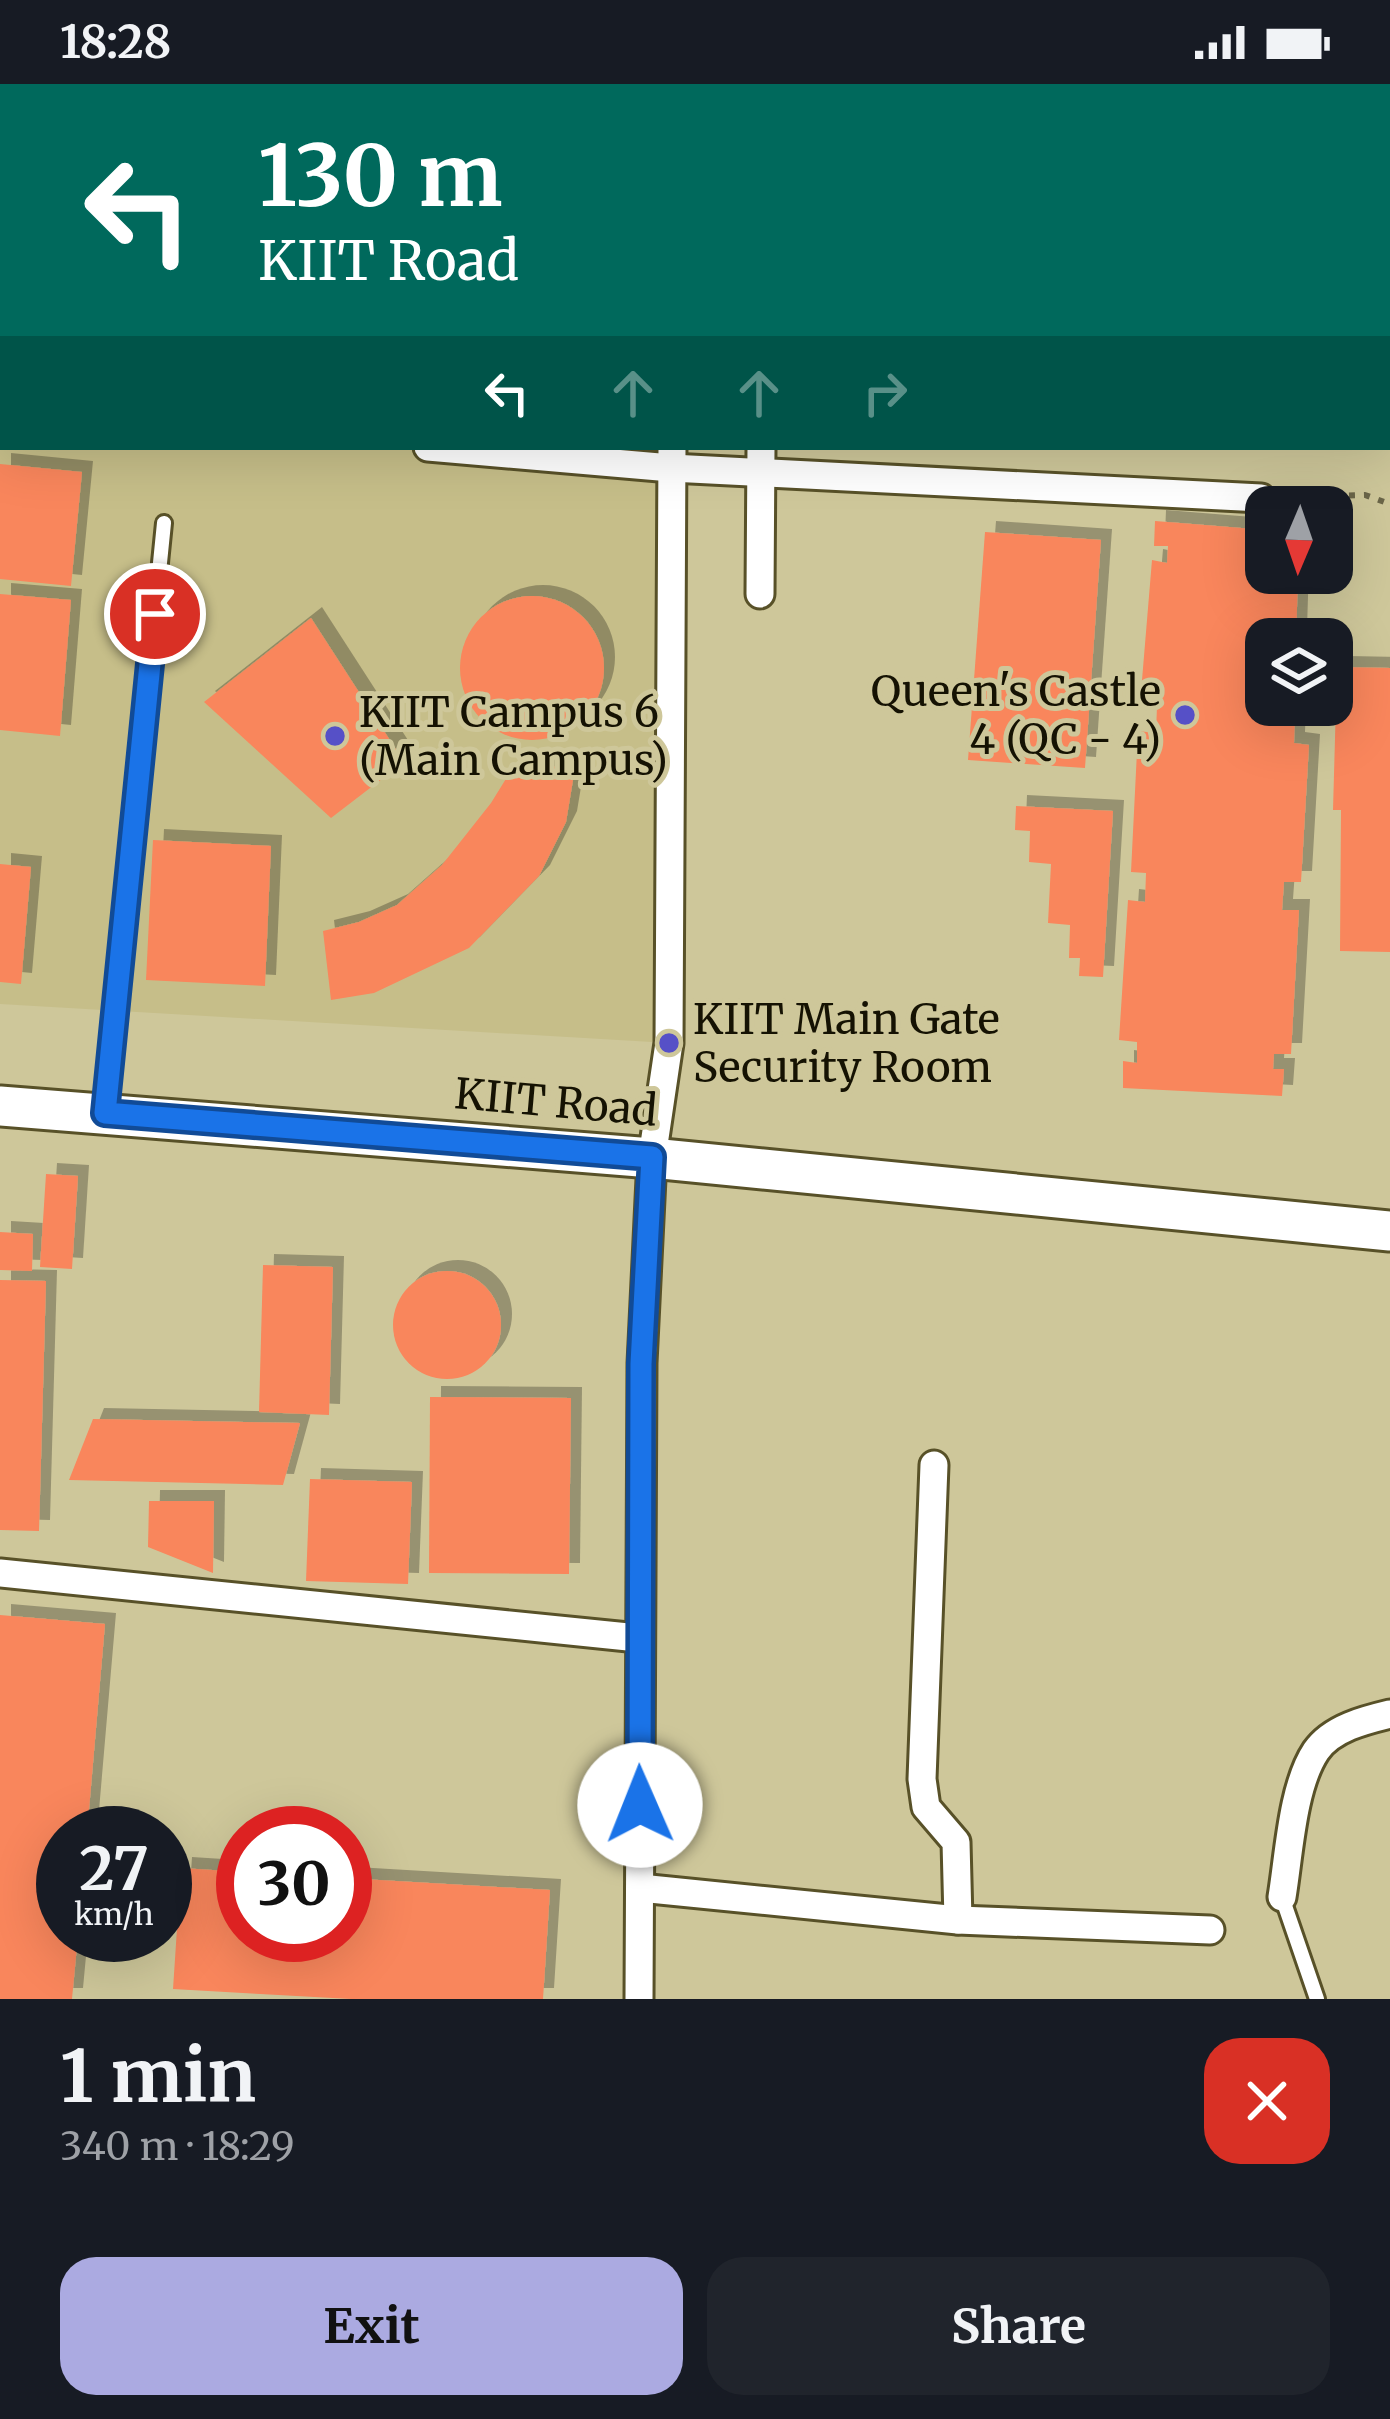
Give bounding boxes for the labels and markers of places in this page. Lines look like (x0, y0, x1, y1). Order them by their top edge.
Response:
pin (104, 563, 206, 665)
place label: Queen's Castle 4 (QC - 4) (871, 665, 1161, 765)
place label: KIIT Campus 6 (Main Campus) (359, 686, 668, 786)
marker: Queen's Castle 4 (QC - 4) (1172, 702, 1198, 728)
marker: KIIT Campus 6 (Main Campus) (322, 723, 348, 749)
place label: KIIT Main Gate Security Room (693, 993, 1000, 1093)
marker: KIIT Main Gate Security Room (656, 1030, 682, 1056)

